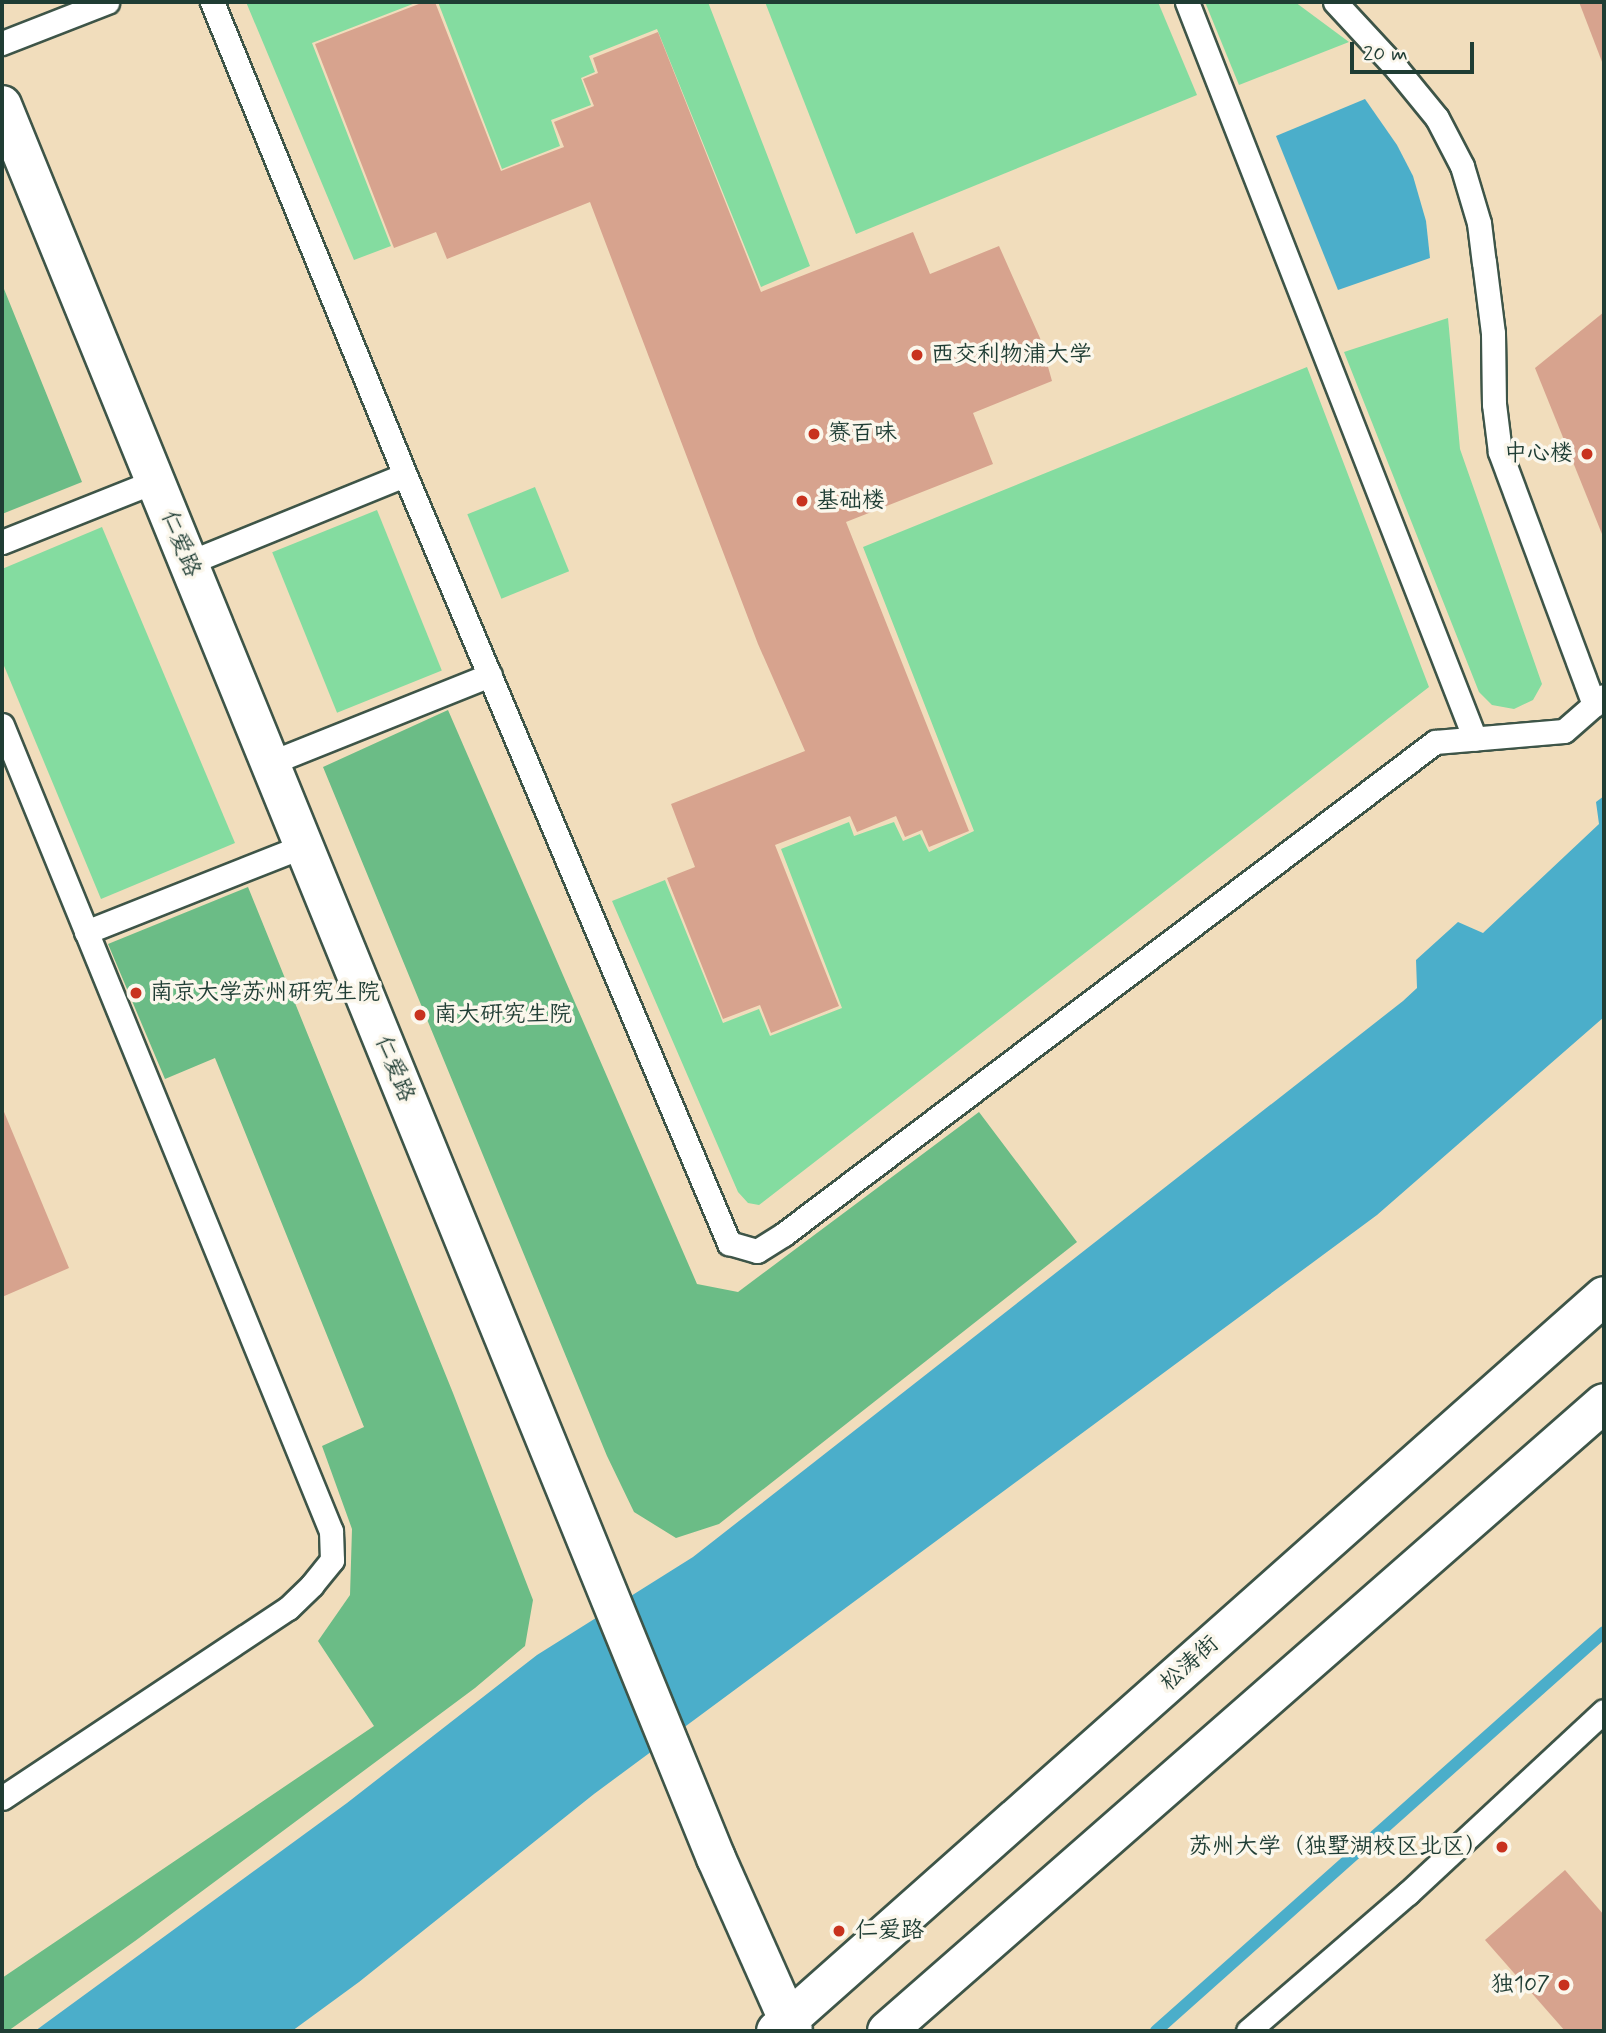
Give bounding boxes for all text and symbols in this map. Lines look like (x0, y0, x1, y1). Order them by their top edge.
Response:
scale bar (1354, 28, 1478, 72)
text: 20 m (1363, 40, 1408, 68)
place label: 西交利物浦大学 (931, 341, 1092, 369)
marker: 西交利物浦大学 (909, 347, 925, 363)
place label: 赛百味 (828, 420, 897, 448)
marker: 赛百味 (806, 426, 822, 442)
place label: 中心楼 (1504, 440, 1573, 468)
marker: 中心楼 (1579, 446, 1595, 462)
place label: 基础楼 (816, 487, 885, 515)
marker: 基础楼 (794, 493, 810, 509)
street label: 仁爱路 (154, 507, 206, 581)
place label: 南京大学苏州研究生院 (150, 979, 380, 1007)
marker: 南京大学苏州研究生院 (128, 985, 144, 1001)
place label: 南大研究生院 (434, 1001, 572, 1029)
marker: 南大研究生院 (412, 1007, 428, 1023)
street label: 仁爱路 (368, 1032, 420, 1106)
street label: 松涛街 (1155, 1631, 1225, 1697)
place label: 苏州大学（独墅湖校区北区） (1189, 1833, 1488, 1861)
marker: 苏州大学（独墅湖校区北区） (1494, 1839, 1510, 1855)
place label: 仁爱路 (855, 1917, 924, 1945)
marker: 仁爱路 (829, 1921, 849, 1941)
place label: 独107 (1491, 1971, 1550, 1999)
marker: 独107 (1556, 1977, 1572, 1993)

